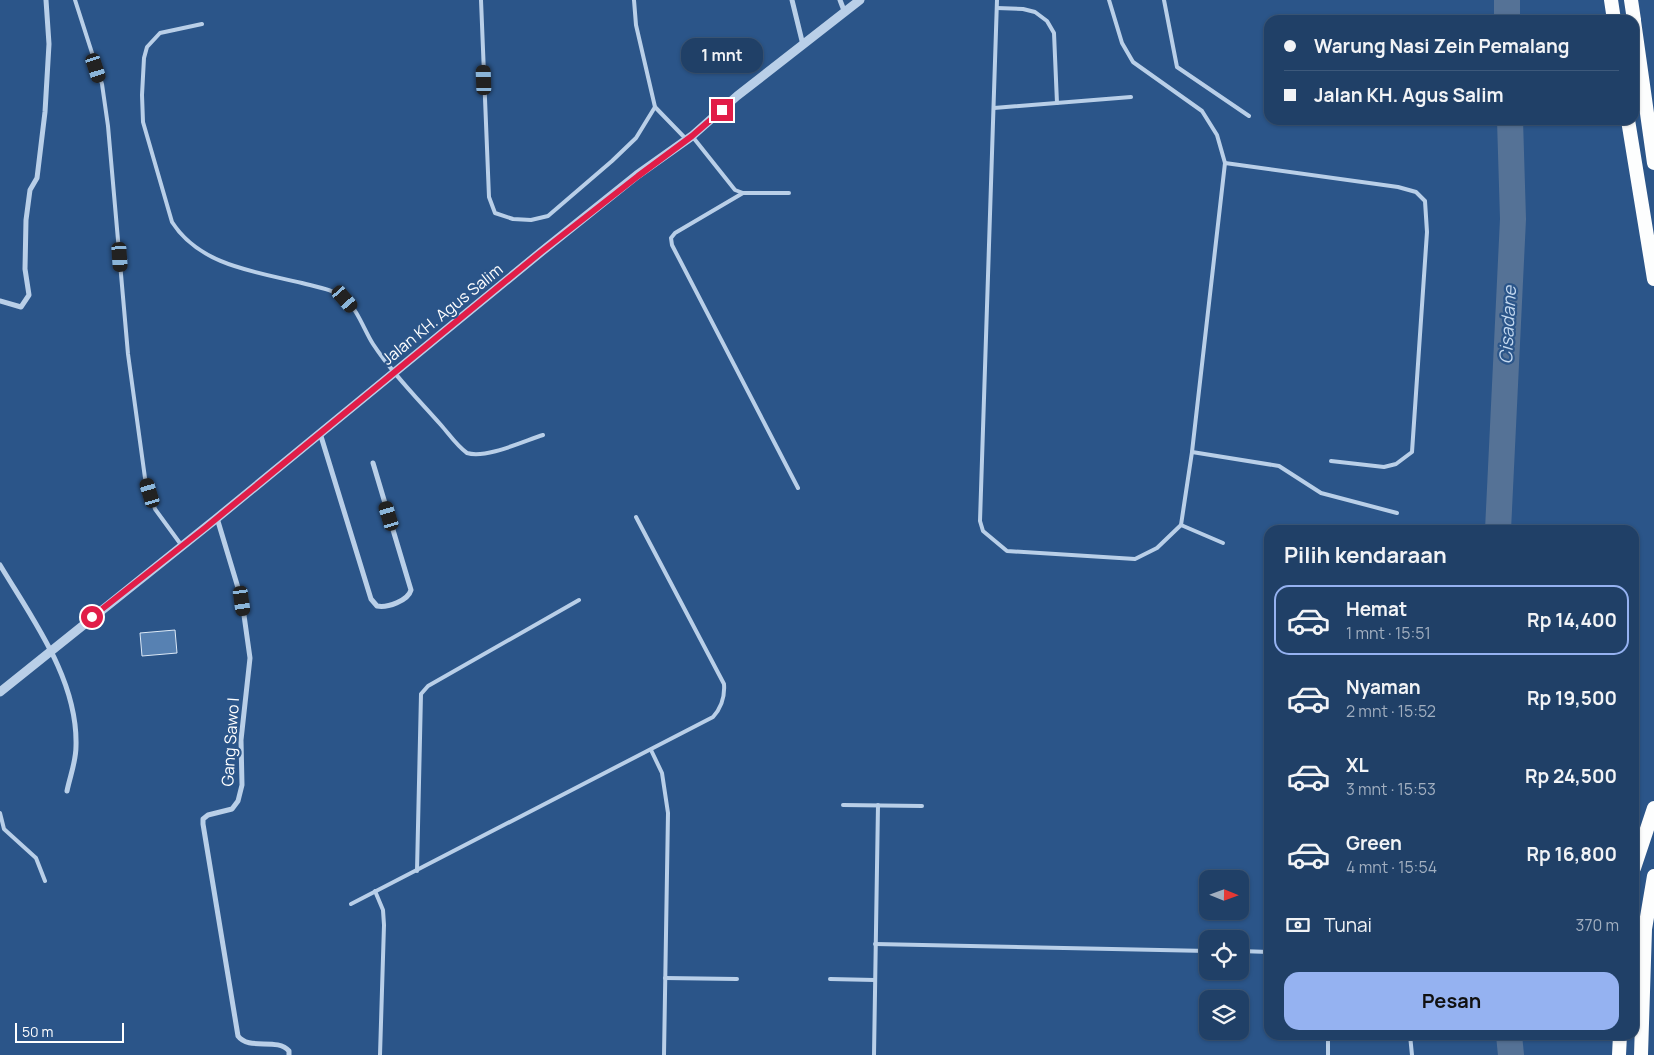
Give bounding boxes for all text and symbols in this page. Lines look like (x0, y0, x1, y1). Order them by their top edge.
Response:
text: Warung Nasi Zein Pemalang (1314, 33, 1570, 59)
callout: 1 mnt (681, 38, 763, 72)
text: 1 mnt (701, 44, 743, 66)
car (84, 51, 107, 85)
car (475, 65, 492, 95)
text: Jalan KH. Agus Salim (1314, 82, 1504, 108)
route end (711, 99, 733, 121)
car (111, 242, 128, 272)
street label: Jalan KH. Agus Salim (377, 258, 507, 370)
car (329, 283, 360, 315)
water label: Cisadane (1493, 284, 1521, 365)
car (138, 476, 161, 510)
car (377, 499, 400, 533)
text: Pilih kendaraan (1284, 540, 1447, 570)
car (232, 585, 251, 617)
text: Hemat (1346, 596, 1407, 622)
icon: car (1286, 598, 1331, 643)
route start (81, 606, 103, 628)
text: Rp 14,400 (1527, 607, 1617, 633)
text: 1 mnt · 15:51 (1346, 622, 1431, 644)
text: Nyaman (1346, 674, 1421, 700)
icon: car (1286, 676, 1331, 721)
text: Rp 19,500 (1527, 685, 1617, 711)
street label: Gang Sawo I (216, 697, 244, 787)
text: 2 mnt · 15:52 (1346, 700, 1436, 722)
text: XL (1346, 752, 1369, 778)
icon: car (1286, 754, 1331, 799)
text: Rp 24,500 (1525, 763, 1617, 789)
text: 3 mnt · 15:53 (1346, 778, 1436, 800)
text: Green (1346, 830, 1402, 856)
icon: car (1286, 832, 1331, 877)
text: Rp 16,800 (1526, 841, 1617, 867)
text: 4 mnt · 15:54 (1346, 856, 1437, 878)
north arrow (1199, 870, 1249, 920)
map controls (1199, 870, 1249, 1040)
icon: cash (1284, 911, 1312, 939)
text: Tunai (1324, 912, 1372, 938)
text: 370 m (1576, 914, 1619, 936)
button: locate (1199, 930, 1249, 980)
button: Pesan (1284, 972, 1619, 1030)
button: layers (1199, 990, 1249, 1040)
scale bar (15, 1020, 124, 1043)
text: 50 m (22, 1022, 53, 1041)

